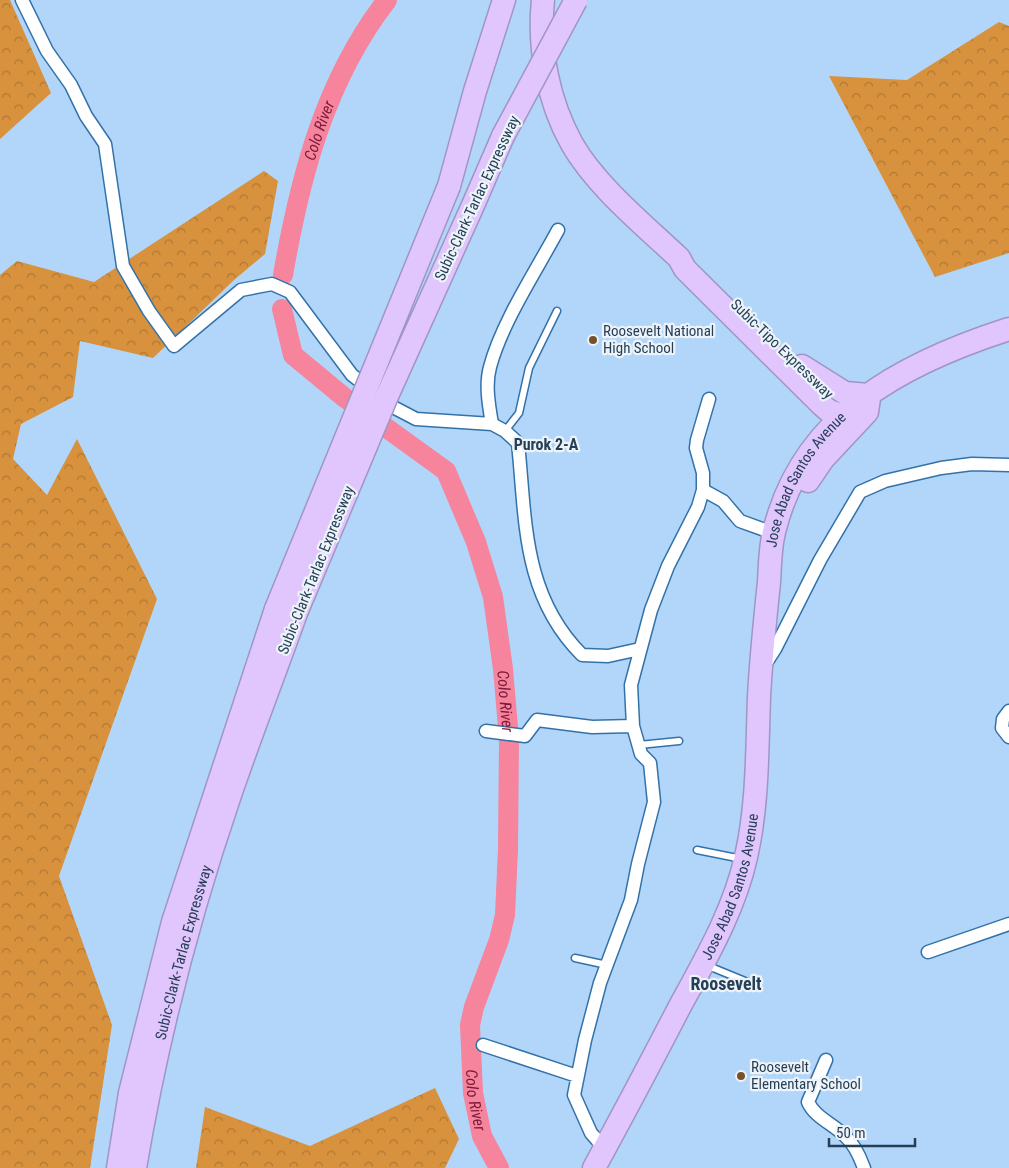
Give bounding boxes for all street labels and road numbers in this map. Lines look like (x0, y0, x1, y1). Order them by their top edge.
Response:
street label: Subic-Clark-Tarlac Expressway (431, 113, 523, 283)
street label: Subic-Tipo Expressway (727, 295, 837, 403)
street label: Jose Abad Santos Avenue (762, 408, 850, 548)
street label: Subic-Clark-Tarlac Expressway (274, 483, 358, 657)
street label: Jose Abad Santos Avenue (698, 813, 762, 963)
street label: Subic-Clark-Tarlac Expressway (152, 863, 216, 1042)

